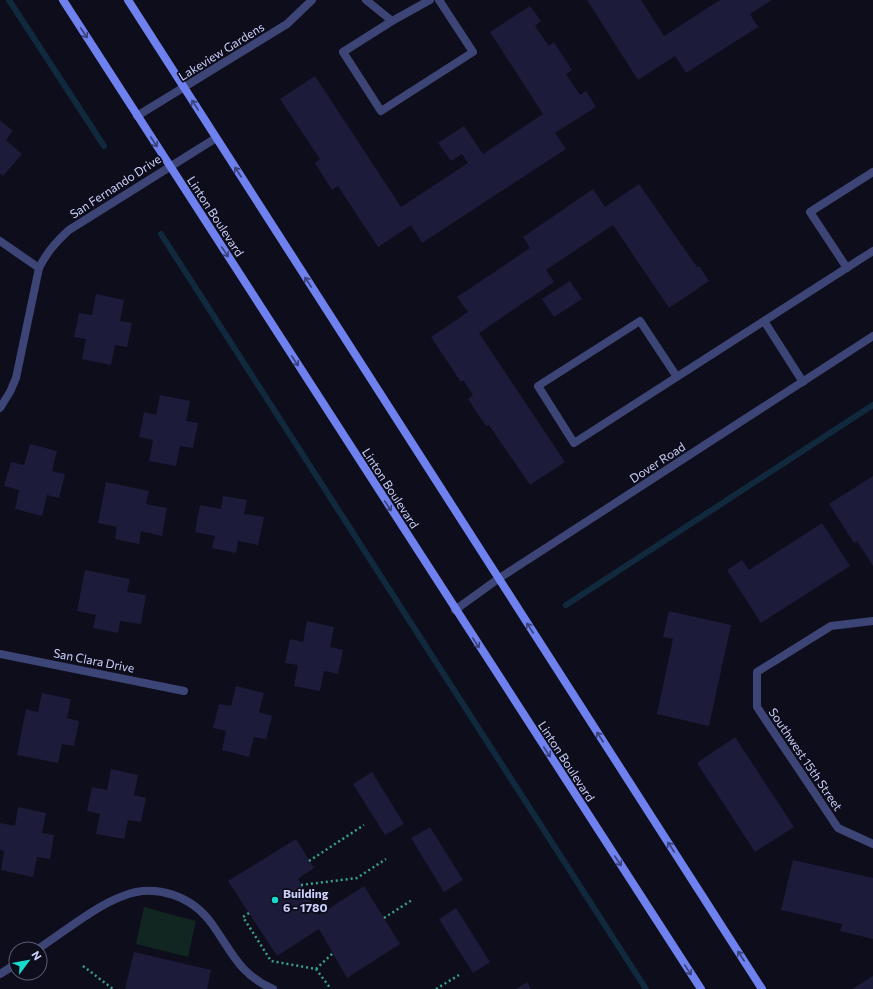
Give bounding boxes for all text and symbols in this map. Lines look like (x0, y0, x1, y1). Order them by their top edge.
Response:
street label: Lakeview Gardens (176, 19, 266, 83)
one-way arrow (80, 27, 88, 38)
one-way arrow (191, 100, 199, 111)
one-way arrow (151, 136, 159, 148)
street label: San Fernando Drive (67, 151, 163, 221)
one-way arrow (234, 167, 242, 178)
street label: Linton Boulevard (185, 173, 247, 259)
one-way arrow (220, 246, 229, 257)
one-way arrow (304, 277, 312, 288)
one-way arrow (291, 355, 299, 366)
street label: Dover Road (627, 439, 687, 485)
street label: Linton Boulevard (360, 445, 422, 531)
one-way arrow (385, 500, 393, 512)
one-way arrow (526, 623, 534, 634)
one-way arrow (473, 637, 481, 649)
street label: San Clara Drive (52, 645, 136, 675)
street label: Southwest 15th Street (766, 705, 846, 813)
street label: Linton Boulevard (536, 718, 598, 804)
one-way arrow (596, 732, 604, 743)
one-way arrow (543, 746, 551, 757)
one-way arrow (666, 841, 674, 853)
one-way arrow (614, 855, 622, 867)
place label: Building 6 - 1780 (283, 886, 329, 914)
marker: Building 6 - 1780 (270, 895, 280, 905)
north arrow (8, 941, 48, 981)
text: N (29, 948, 45, 962)
one-way arrow (737, 951, 745, 962)
one-way arrow (685, 964, 693, 976)

